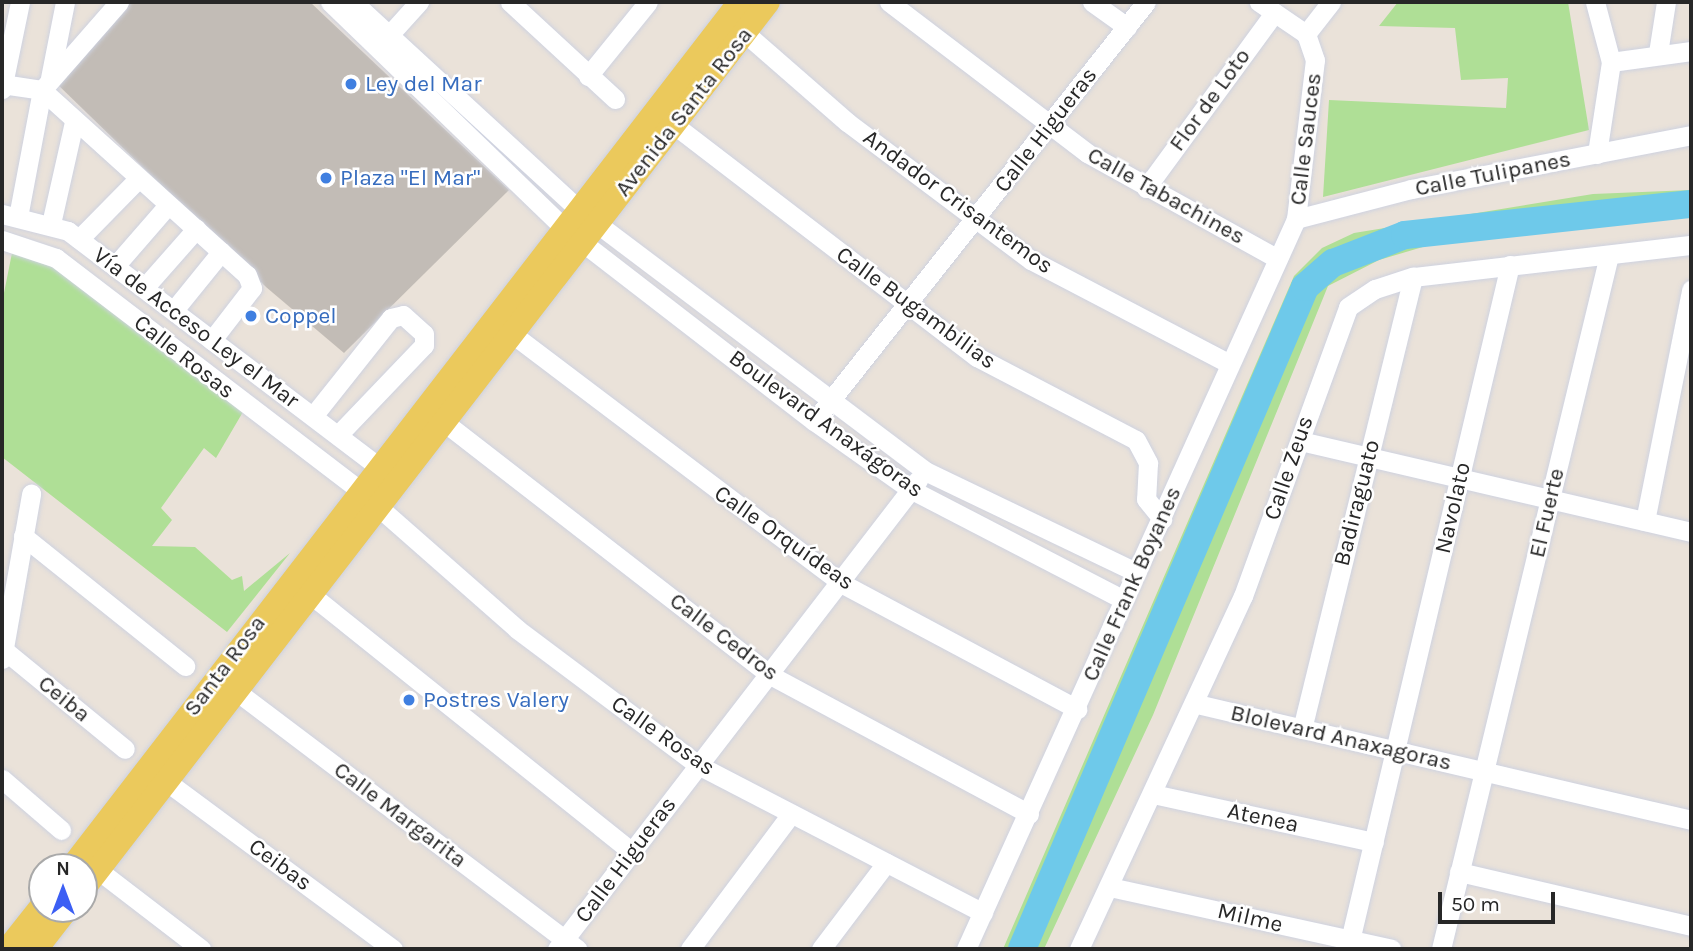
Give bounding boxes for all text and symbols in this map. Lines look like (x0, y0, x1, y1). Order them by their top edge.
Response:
street label: Avenida Santa Rosa (609, 22, 759, 202)
street label: Flor de Loto (1163, 43, 1257, 157)
street label: Calle Higueras (989, 62, 1103, 198)
place label: Ley del Mar (365, 70, 482, 98)
street label: Calle Sauces (1284, 71, 1328, 207)
marker: Ley del Mar (343, 76, 359, 92)
street label: Andador Crisantemos (858, 124, 1058, 280)
street label: Calle Tabachines (1082, 141, 1250, 251)
street label: Calle Tulipanes (1413, 145, 1573, 203)
place label: Plaza "El Mar" (340, 164, 480, 192)
marker: Plaza "El Mar" (318, 170, 334, 186)
street label: Calle Bugambilias (831, 241, 1001, 375)
street label: Vía de Acceso Ley el Mar (88, 242, 304, 414)
place label: Coppel (265, 302, 337, 330)
marker: Coppel (243, 308, 259, 324)
street label: Calle Rosas (128, 309, 240, 405)
street label: Boulevard Anaxágoras (723, 344, 929, 504)
street label: Calle Zeus (1258, 412, 1320, 524)
street label: Badiraguato (1328, 437, 1386, 569)
street label: Navolato (1429, 460, 1477, 556)
street label: El Fuerte (1523, 466, 1571, 560)
street label: Calle Orquídeas (709, 480, 859, 596)
street label: Calle Frank Boyanes (1077, 482, 1187, 686)
street label: Calle Cedros (664, 587, 784, 687)
street label: Santa Rosa (178, 610, 272, 722)
street label: Ceiba (32, 670, 96, 728)
place label: Postres Valery (423, 686, 569, 714)
street label: Calle Rosas (606, 690, 720, 782)
marker: Postres Valery (401, 692, 417, 708)
street label: Blolevard Anaxagoras (1228, 699, 1454, 777)
street label: Calle Margarita (328, 756, 472, 874)
street label: Calle Higueras (570, 791, 682, 929)
street label: Atenea (1225, 797, 1301, 839)
street label: Ceibas (243, 833, 317, 897)
north arrow (28, 853, 98, 923)
text: N (56, 858, 70, 880)
scale bar (1441, 878, 1558, 922)
text: 50 m (1451, 892, 1500, 916)
street label: Milme (1215, 897, 1285, 939)

